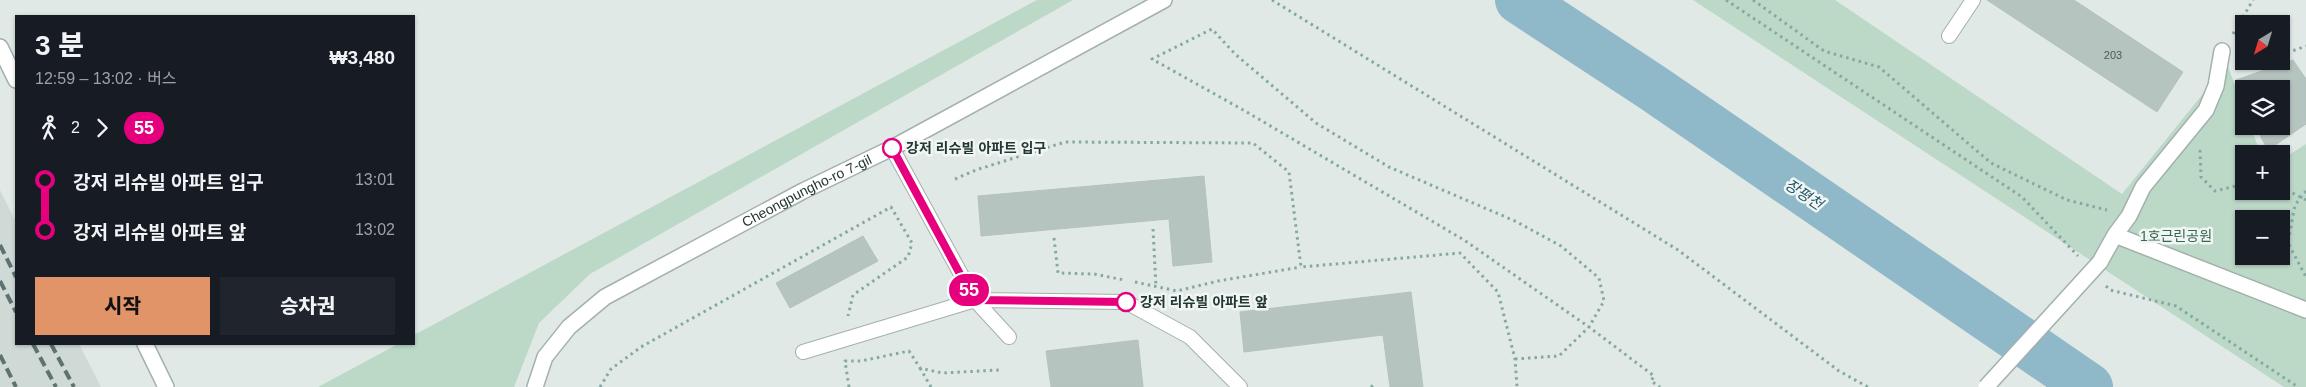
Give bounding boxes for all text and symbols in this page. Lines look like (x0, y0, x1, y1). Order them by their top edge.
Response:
north arrow (2235, 15, 2290, 70)
map controls (2235, 15, 2290, 265)
text: 3 분 (35, 30, 84, 61)
text: ₩3,480 (330, 47, 395, 68)
house number: 203 (2104, 49, 2122, 61)
text: 12:59 – 13:02 · 버스 (35, 70, 177, 87)
button: layers (2235, 80, 2290, 135)
icon: walk (35, 114, 63, 142)
icon: forward (88, 114, 116, 142)
text: 55 (134, 118, 154, 138)
text: 2 (71, 119, 80, 136)
marker: 강저 리슈빌 아파트 입구 (882, 138, 902, 158)
place label: 강저 리슈빌 아파트 입구 (906, 140, 1047, 156)
button: + (2235, 145, 2290, 200)
street label: Cheongpungho-ro 7-gil (739, 151, 874, 230)
text: 13:01 (355, 171, 395, 188)
text: 강저 리슈빌 아파트 입구 (73, 172, 264, 193)
water label: 장평천 (1782, 175, 1828, 214)
button: − (2235, 210, 2290, 265)
text: 13:02 (355, 221, 395, 238)
text: 강저 리슈빌 아파트 앞 (73, 222, 246, 243)
park label: 1호근린공원 (2140, 228, 2212, 244)
line badge: 55 (946, 274, 992, 306)
button: 시작 (35, 277, 210, 335)
button: 승차권 (220, 277, 395, 335)
text: 55 (959, 280, 979, 300)
marker: 강저 리슈빌 아파트 앞 (1116, 292, 1136, 312)
place label: 강저 리슈빌 아파트 앞 (1140, 294, 1268, 310)

